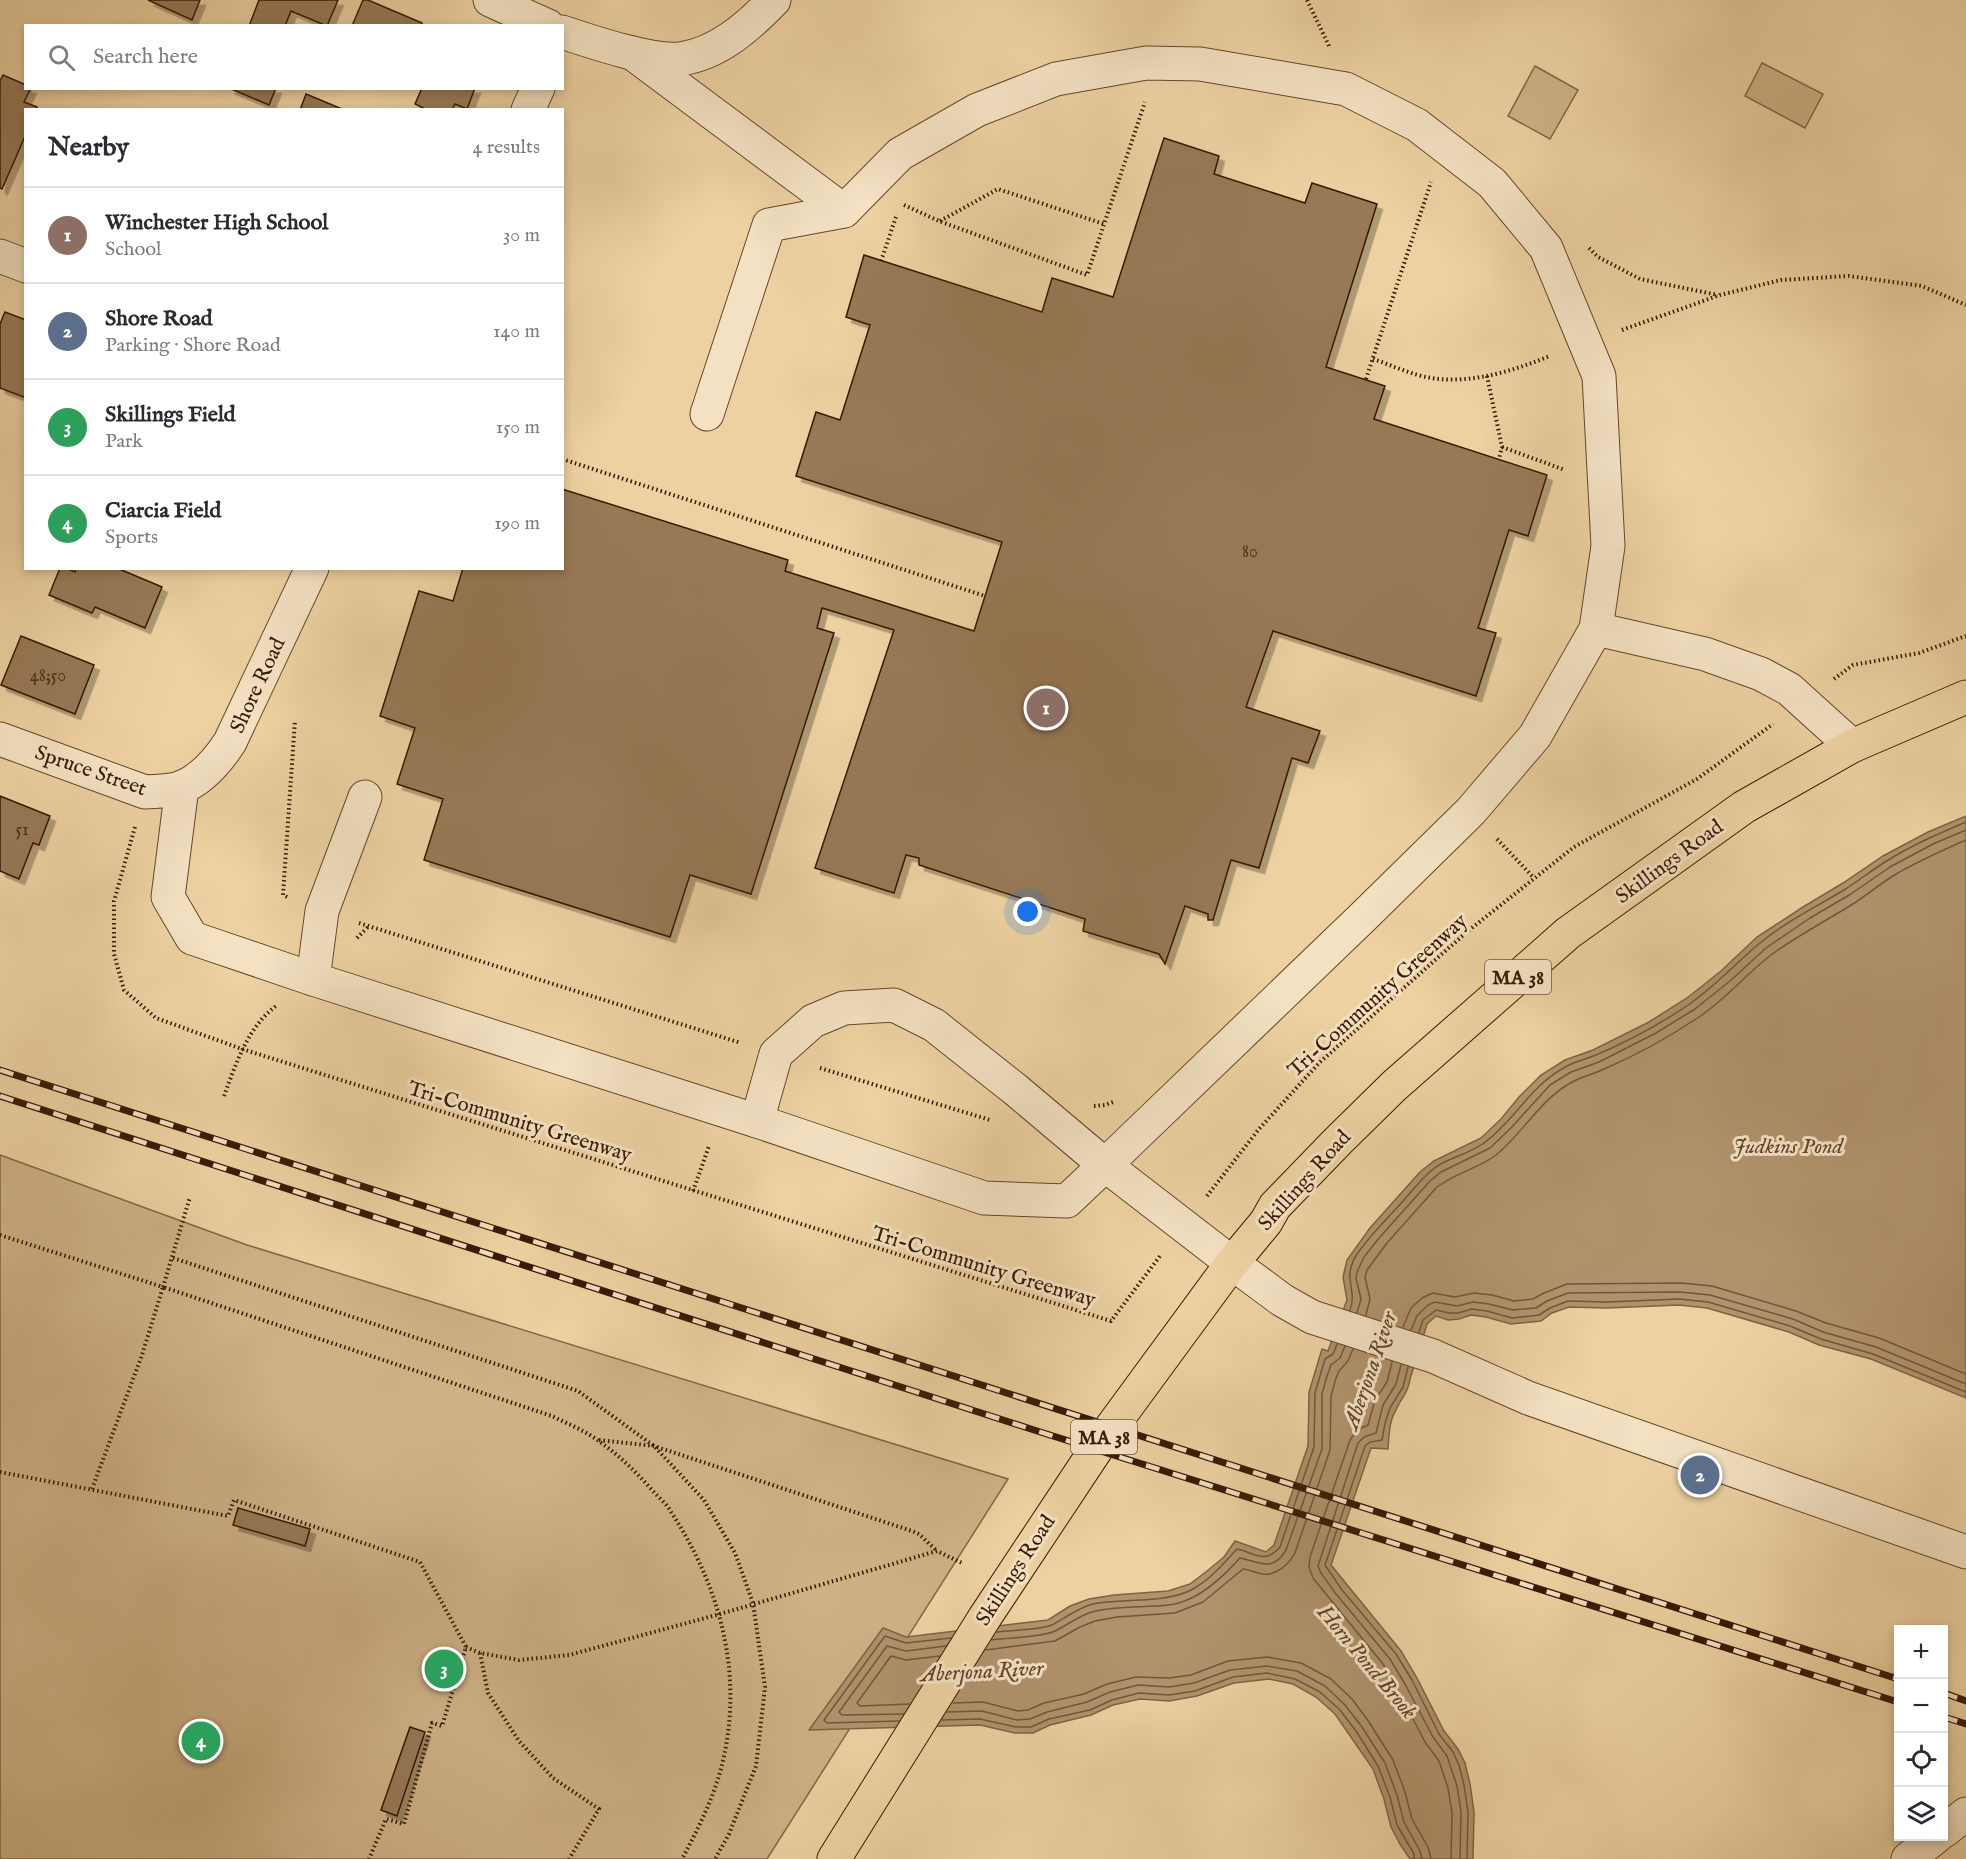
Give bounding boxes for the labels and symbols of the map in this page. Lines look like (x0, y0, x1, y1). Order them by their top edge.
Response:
house number: 80 (1242, 541, 1258, 564)
street label: Shore Road (224, 633, 293, 738)
house number: 48;50 (30, 665, 66, 688)
pin: 1 (1026, 686, 1066, 730)
street label: Spruce Street (31, 740, 150, 803)
street label: Skillings Road (1611, 814, 1730, 910)
house number: 51 (15, 819, 29, 842)
your location (1013, 897, 1042, 926)
street label: Tri-Community Greenway (1282, 908, 1474, 1084)
road number: MA 38 (1485, 960, 1551, 994)
street label: Tri-Community Greenway (404, 1075, 635, 1170)
street label: Skillings Road (1253, 1124, 1358, 1237)
water label: Judkins Pond (1733, 1133, 1844, 1161)
street label: Tri-Community Greenway (868, 1220, 1099, 1315)
water label: Aberjona River (1337, 1307, 1405, 1435)
road number: MA 38 (1071, 1420, 1137, 1454)
pin: 2 (1680, 1452, 1720, 1498)
street label: Skillings Road (970, 1510, 1063, 1631)
water label: Horn Pond Brook (1310, 1599, 1423, 1725)
pin: 3 (424, 1646, 464, 1692)
water label: Aberjona River (918, 1655, 1046, 1689)
pin: 4 (182, 1718, 220, 1764)

